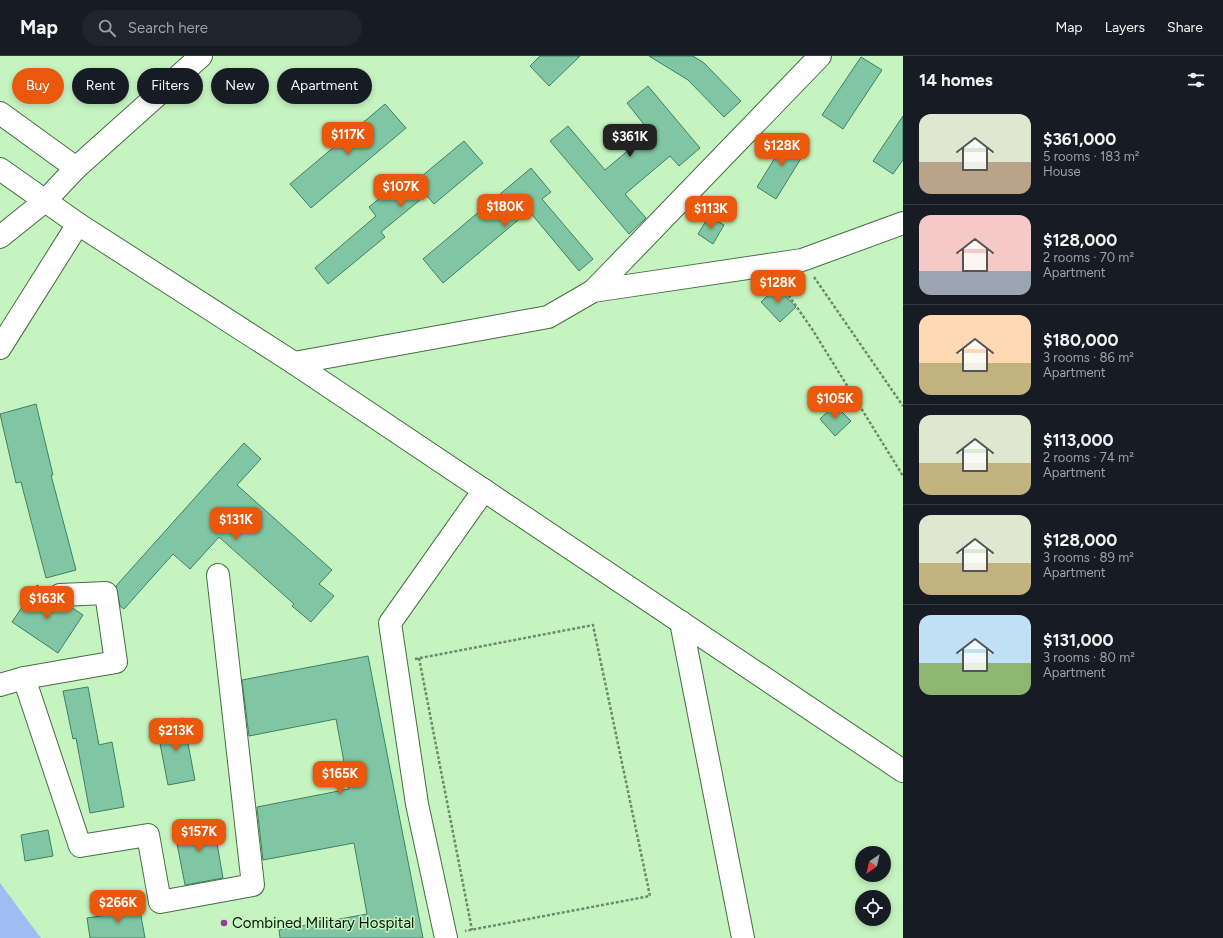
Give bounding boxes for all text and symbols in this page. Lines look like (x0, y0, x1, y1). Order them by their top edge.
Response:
search box (82, 10, 362, 46)
text: Map (20, 16, 58, 39)
icon: search (96, 17, 118, 39)
text: Search here (128, 19, 208, 37)
text: Map (1055, 19, 1083, 36)
text: Layers (1105, 19, 1145, 36)
text: Share (1167, 19, 1203, 36)
chip: Buy (12, 68, 64, 104)
chip: Rent (72, 68, 129, 104)
chip: Filters (137, 68, 203, 104)
chip: New (211, 68, 269, 104)
chip: Apartment (277, 68, 372, 104)
icon: filters (1185, 69, 1207, 91)
text: 14 homes (919, 70, 993, 90)
pin: $117K (320, 122, 376, 156)
pin: $361K (602, 124, 658, 158)
text: $117K (331, 127, 365, 142)
text: $361K (612, 129, 648, 144)
text: $361,000 (1043, 129, 1116, 149)
icon: home (951, 130, 999, 178)
pin: $128K (754, 133, 810, 167)
text: $128K (764, 138, 800, 153)
text: 5 rooms · 183 m² (1043, 149, 1139, 164)
text: House (1043, 164, 1081, 179)
pin: $107K (373, 174, 429, 208)
text: $107K (383, 179, 420, 194)
pin: $180K (477, 194, 533, 228)
pin: $113K (683, 196, 739, 230)
text: $180K (486, 199, 524, 214)
text: $113K (694, 201, 728, 216)
text: $128,000 (1043, 230, 1117, 250)
icon: home (951, 231, 999, 279)
text: 2 rooms · 70 m² (1043, 250, 1134, 265)
text: Apartment (1043, 265, 1106, 280)
pin: $128K (750, 270, 806, 304)
text: $128K (760, 275, 796, 290)
text: $180,000 (1043, 330, 1118, 350)
icon: home (951, 331, 999, 379)
text: 3 rooms · 86 m² (1043, 350, 1134, 365)
text: Apartment (1043, 365, 1106, 380)
pin: $105K (807, 386, 863, 420)
text: $105K (816, 391, 854, 406)
text: $113,000 (1043, 430, 1114, 450)
icon: home (951, 431, 999, 479)
text: 2 rooms · 74 m² (1043, 450, 1134, 465)
text: Apartment (1043, 465, 1106, 480)
pin: $131K (208, 507, 264, 541)
text: $131K (219, 512, 253, 527)
text: $128,000 (1043, 530, 1117, 550)
icon: home (951, 531, 999, 579)
text: 3 rooms · 89 m² (1043, 550, 1134, 565)
text: Apartment (1043, 565, 1106, 580)
pin: $163K (19, 586, 75, 620)
text: $163K (29, 591, 65, 606)
text: $131,000 (1043, 630, 1114, 650)
icon: home (951, 631, 999, 679)
text: 3 rooms · 80 m² (1043, 650, 1135, 665)
text: Apartment (1043, 665, 1106, 680)
pin: $213K (148, 718, 204, 752)
text: $213K (158, 723, 194, 738)
pin: $165K (312, 761, 368, 795)
text: $165K (322, 766, 358, 781)
pin: $157K (171, 819, 227, 853)
text: $157K (181, 824, 217, 839)
north arrow (855, 846, 891, 882)
map controls (855, 846, 891, 926)
pin: $266K (90, 890, 146, 924)
button: locate (855, 890, 891, 926)
text: $266K (99, 895, 137, 910)
place label: Combined Military Hospital (232, 914, 414, 932)
marker: Combined Military Hospital (219, 918, 229, 928)

